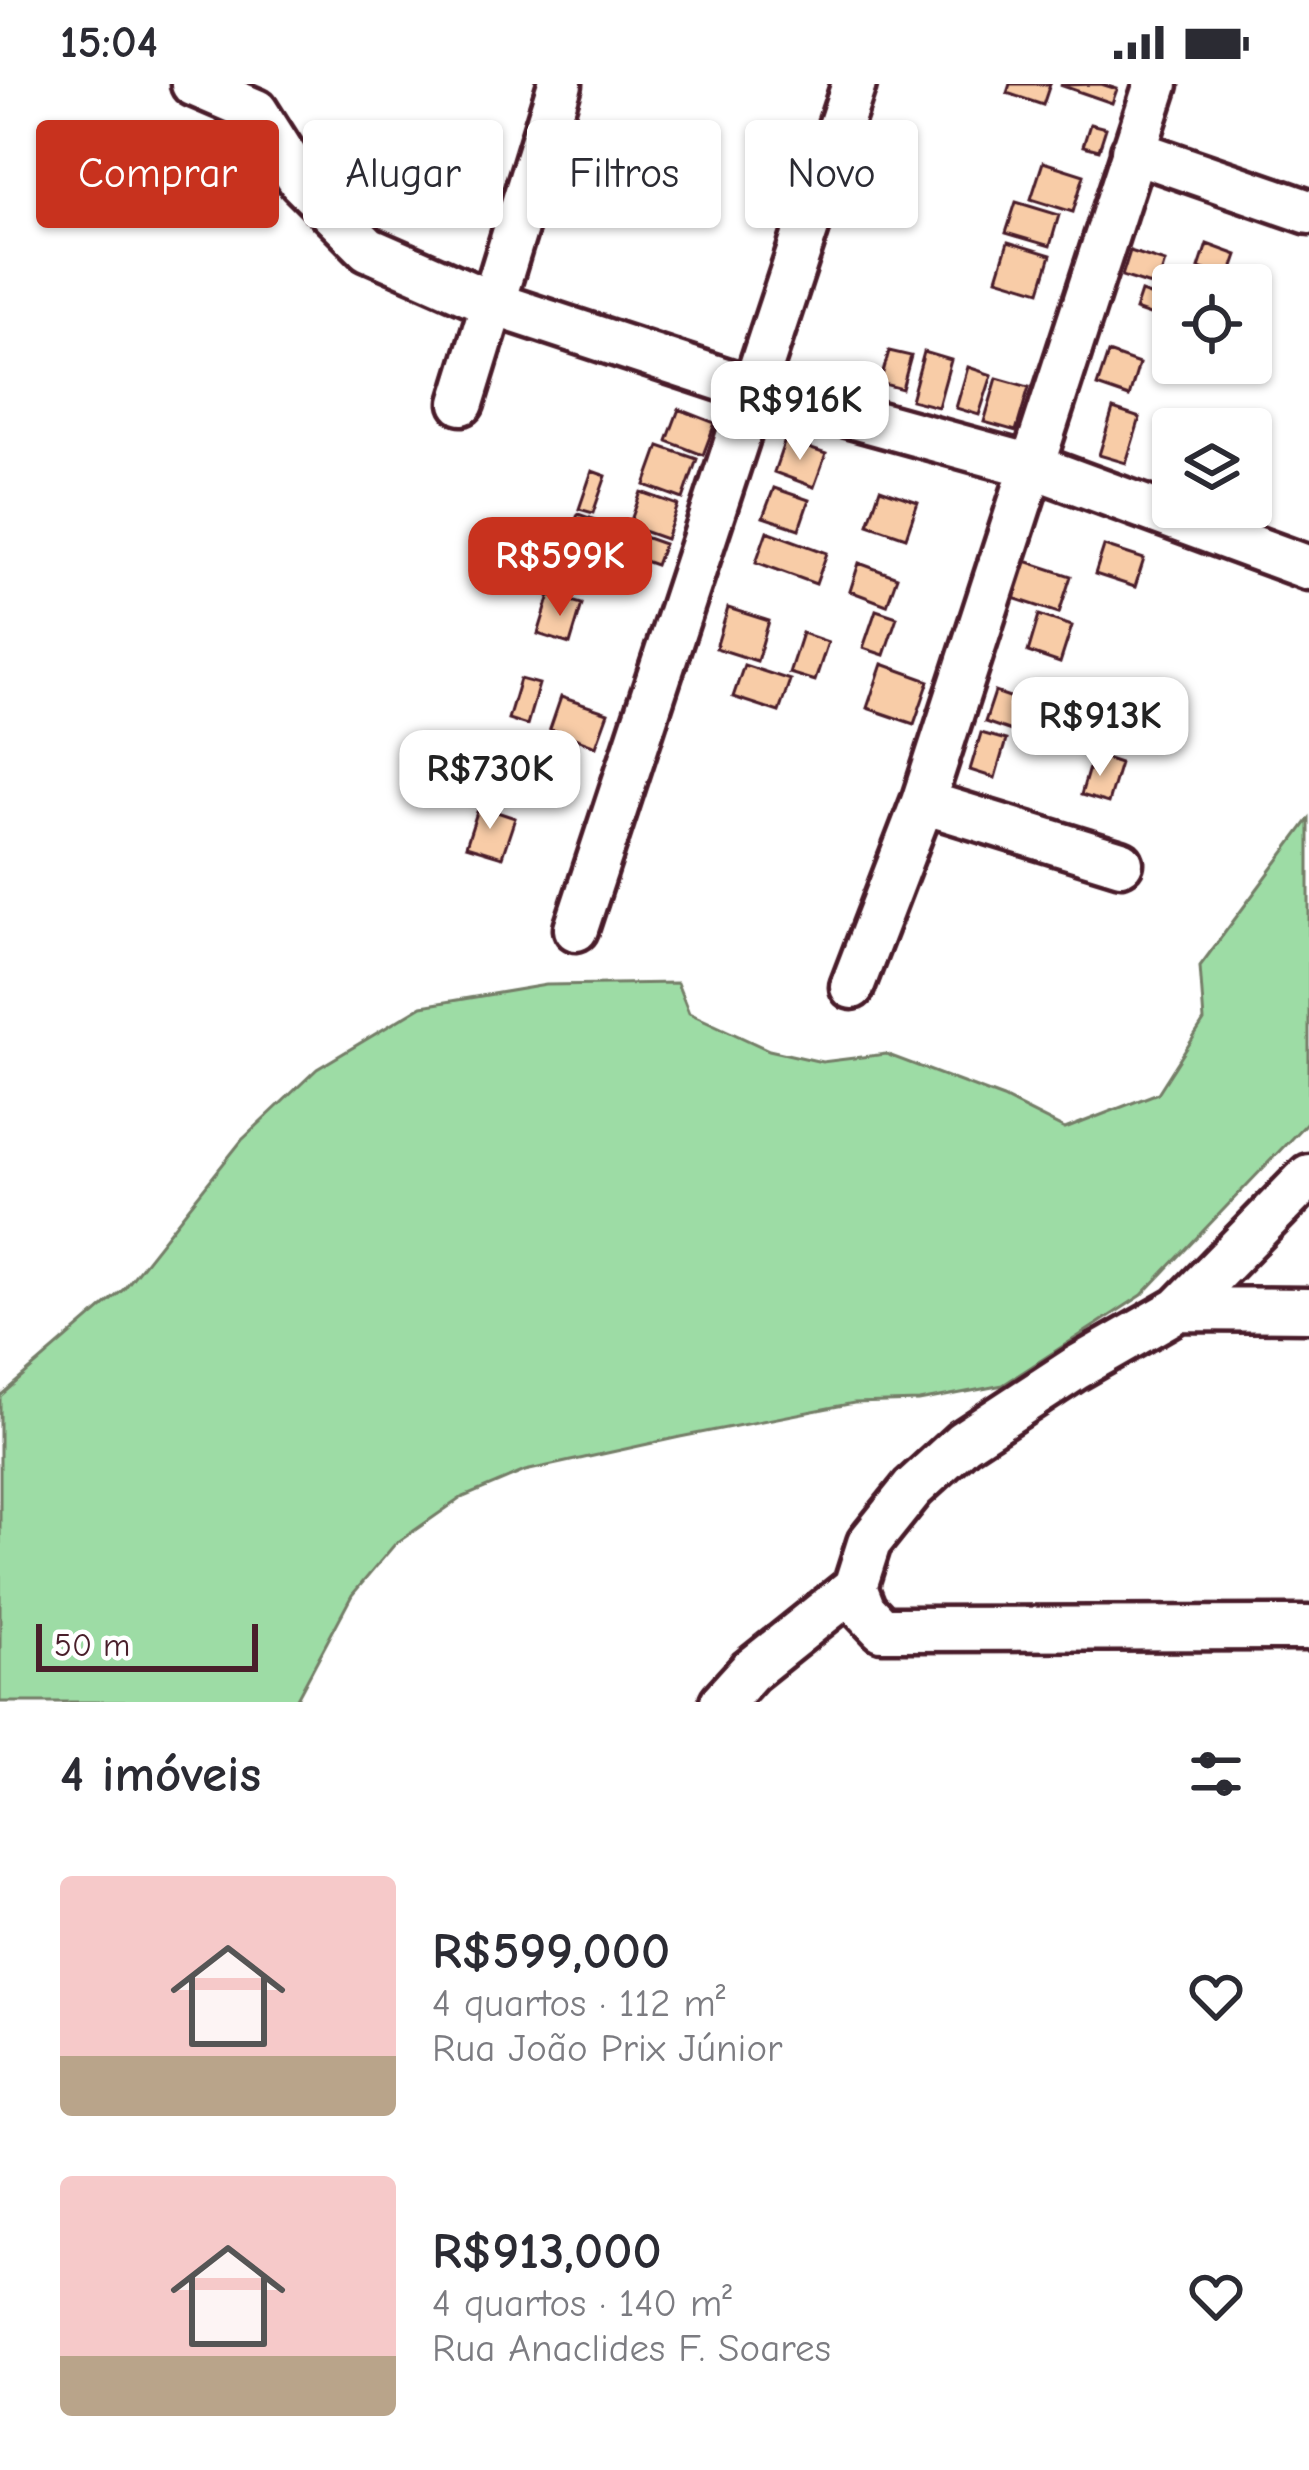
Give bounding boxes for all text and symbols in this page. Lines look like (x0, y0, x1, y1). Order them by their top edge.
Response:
text: 15:04 (60, 16, 158, 68)
chip: Comprar (36, 120, 279, 228)
chip: Alugar (303, 120, 503, 228)
chip: Filtros (527, 120, 721, 228)
chip: Novo (745, 120, 918, 228)
map controls (1152, 264, 1272, 528)
button: locate (1152, 264, 1272, 384)
pin: R$916K (702, 361, 898, 463)
text: R$916K (738, 377, 862, 422)
button: layers (1152, 408, 1272, 528)
pin: R$599K (462, 517, 658, 619)
text: R$599K (495, 533, 625, 578)
pin: R$913K (1002, 677, 1198, 779)
text: R$913K (1038, 693, 1162, 738)
pin: R$730K (392, 730, 588, 832)
text: R$730K (426, 746, 554, 791)
scale bar (36, 1618, 258, 1671)
text: 50 m (54, 1626, 130, 1664)
icon: filters (1183, 1741, 1249, 1807)
text: 4 imóveis (60, 1745, 261, 1804)
text: R$599,000 (432, 1922, 670, 1981)
icon: home (156, 1924, 300, 2068)
icon: heart (1183, 1963, 1249, 2029)
text: 4 quartos · 112 m² (432, 1981, 725, 2026)
text: Rua João Prix Júnior (432, 2026, 783, 2071)
text: R$913,000 (432, 2222, 662, 2281)
icon: home (156, 2224, 300, 2368)
icon: heart (1183, 2263, 1249, 2329)
text: 4 quartos · 140 m² (432, 2281, 732, 2326)
text: Rua Anaclides F. Soares (432, 2326, 831, 2371)

